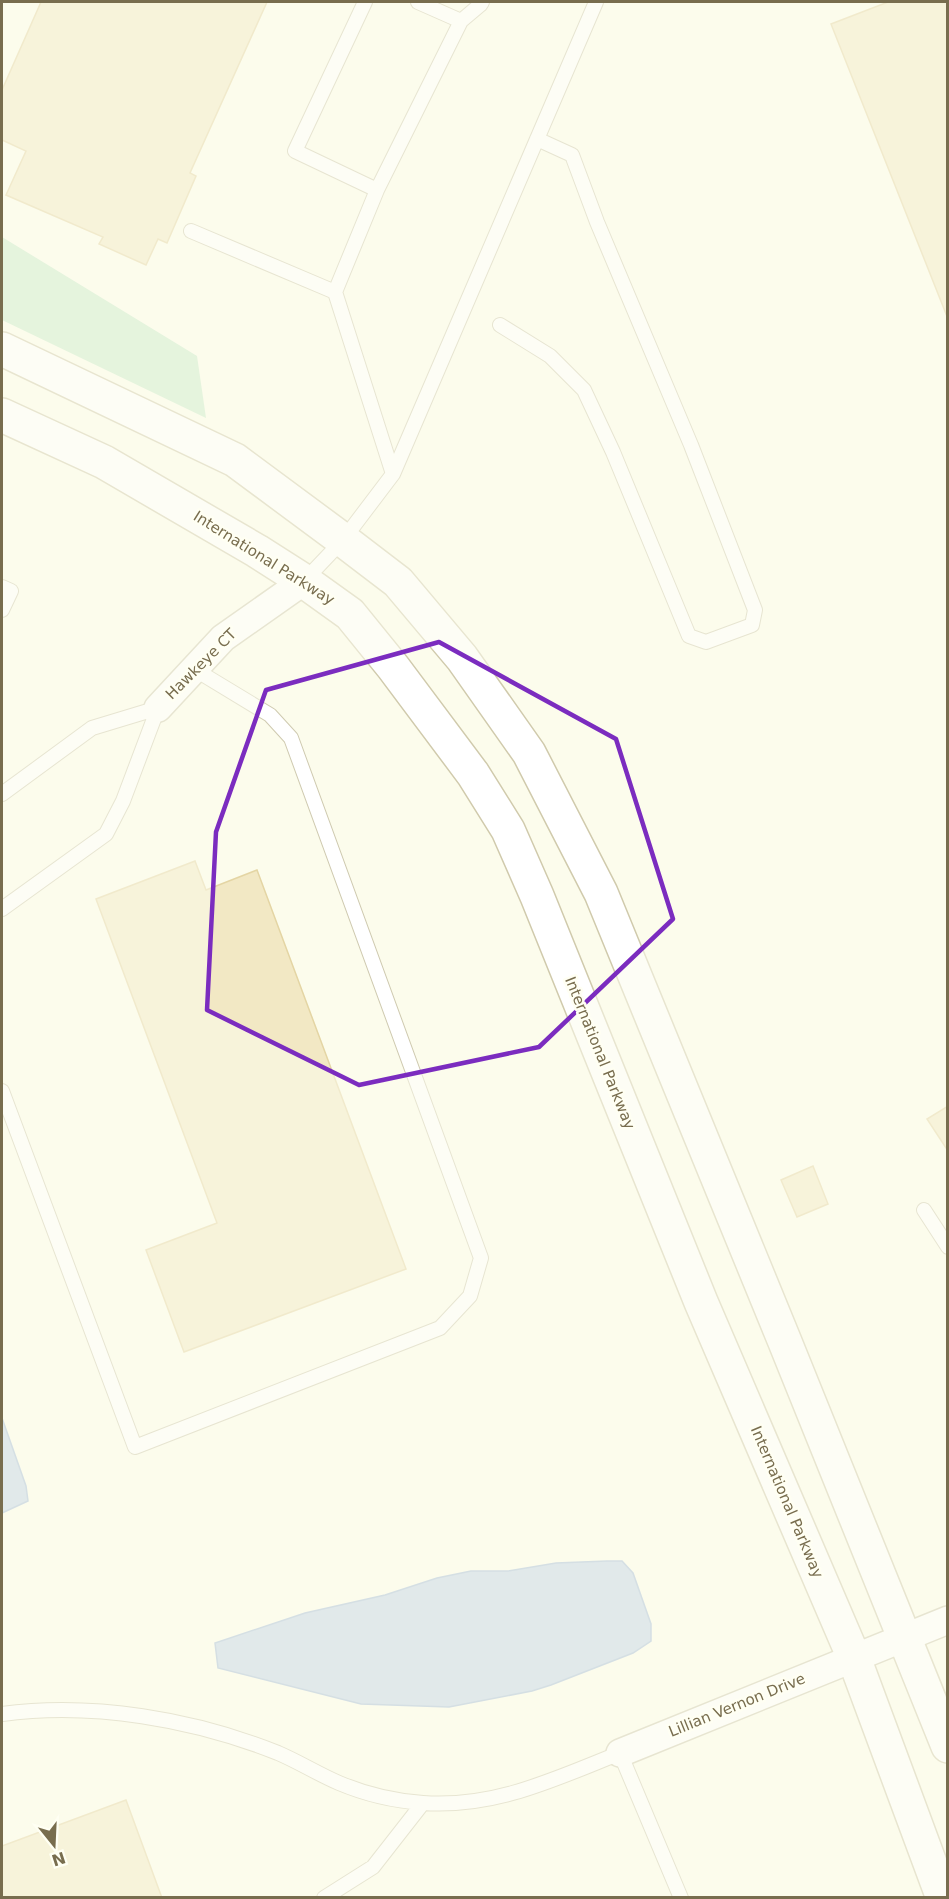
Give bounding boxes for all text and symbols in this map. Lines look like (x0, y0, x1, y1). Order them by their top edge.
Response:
street label: International Parkway (190, 507, 338, 609)
street label: Hawkeye CT (162, 624, 241, 703)
street label: International Parkway (561, 974, 639, 1132)
street label: International Parkway (747, 1423, 827, 1581)
street label: Lillian Vernon Drive (666, 1669, 808, 1741)
north arrow (24, 1815, 84, 1875)
text: N (49, 1848, 68, 1870)

